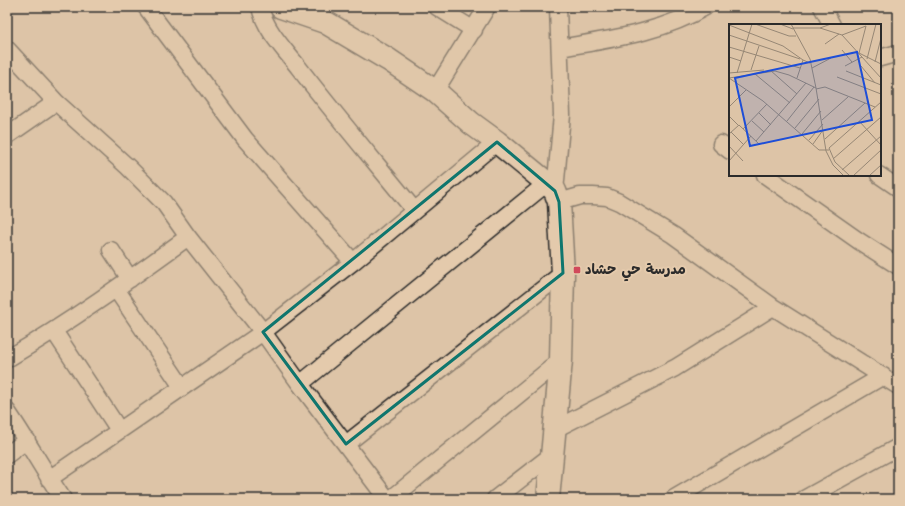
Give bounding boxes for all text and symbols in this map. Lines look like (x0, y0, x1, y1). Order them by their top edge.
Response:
inset map (729, 24, 881, 176)
place label: مدرسة حي حشاد (585, 259, 686, 282)
marker: مدرسة حي حشاد (572, 265, 582, 275)

